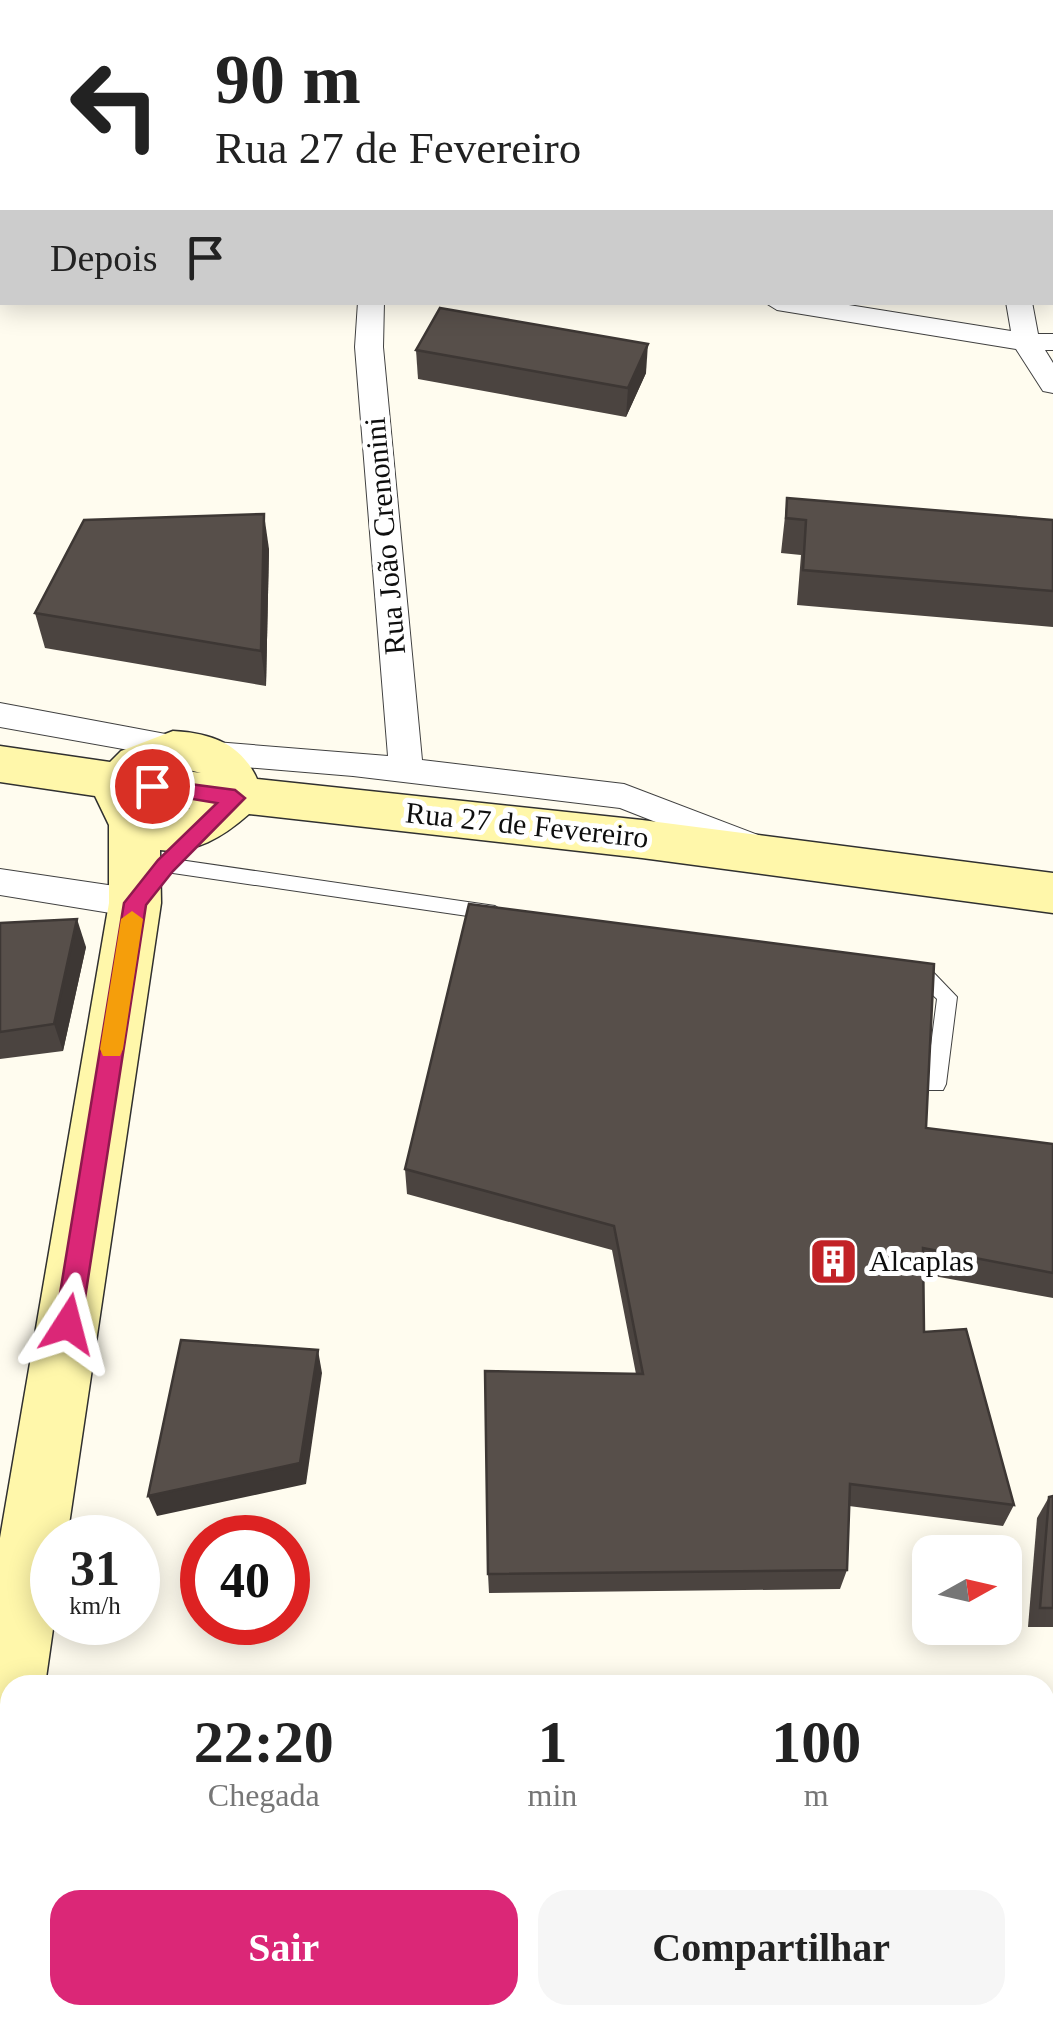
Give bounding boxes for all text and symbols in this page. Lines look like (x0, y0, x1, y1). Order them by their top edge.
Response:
icon: left (50, 40, 180, 170)
text: 90 m (215, 41, 361, 118)
text: Rua 27 de Fevereiro (215, 123, 581, 173)
icon: arrive (178, 230, 233, 285)
text: Depois (50, 237, 158, 279)
street label: Rua João Crenonini (358, 416, 411, 656)
pin (110, 744, 195, 829)
icon: arrive (125, 759, 180, 814)
street label: Rua 27 de Fevereiro (404, 795, 650, 854)
building icon: Alcaplas (808, 1235, 860, 1287)
place label: Alcaplas (869, 1244, 974, 1277)
position arrow (16, 1272, 120, 1376)
speed limit sign: 40 (180, 1515, 310, 1645)
north arrow (912, 1535, 1022, 1645)
map controls (912, 1535, 1022, 1645)
text: 31 (70, 1540, 120, 1596)
text: km/h (69, 1592, 121, 1619)
text: 22:20 (194, 1709, 334, 1775)
text: 1 (537, 1709, 567, 1775)
text: 100 (771, 1709, 861, 1775)
text: Chegada (208, 1777, 320, 1813)
text: min (528, 1777, 577, 1813)
text: m (804, 1777, 829, 1813)
button: Sair (50, 1890, 518, 2005)
button: Compartilhar (538, 1890, 1005, 2005)

